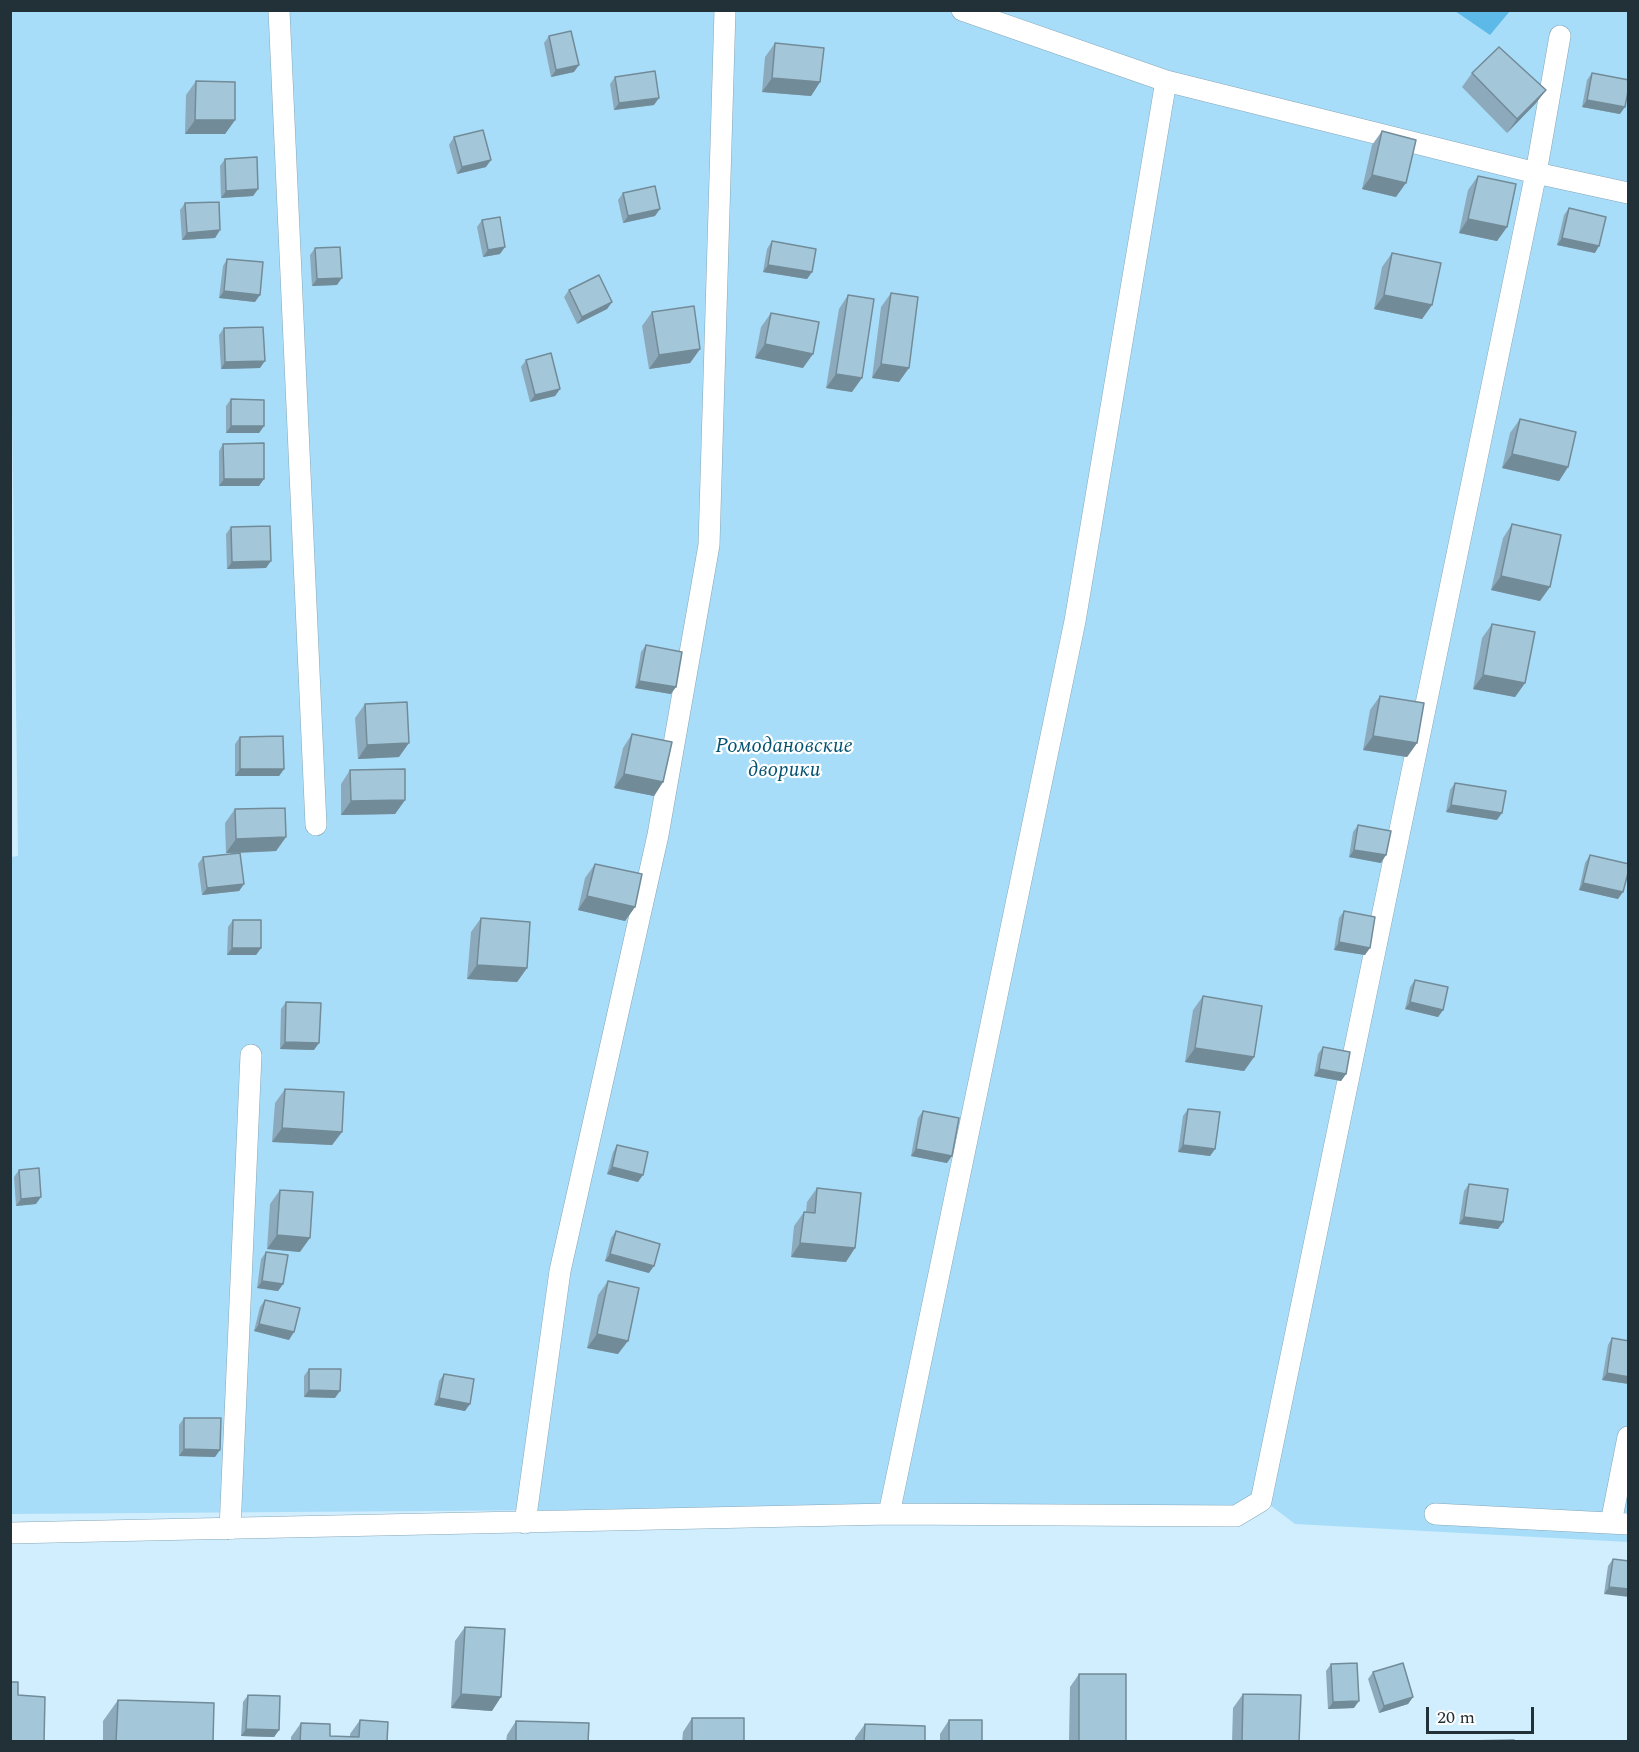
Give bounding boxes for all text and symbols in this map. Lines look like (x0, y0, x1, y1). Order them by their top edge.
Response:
park label: Ромодановские дворики (715, 735, 853, 785)
scale bar (1429, 1695, 1537, 1733)
text: 20 m (1437, 1704, 1475, 1731)

